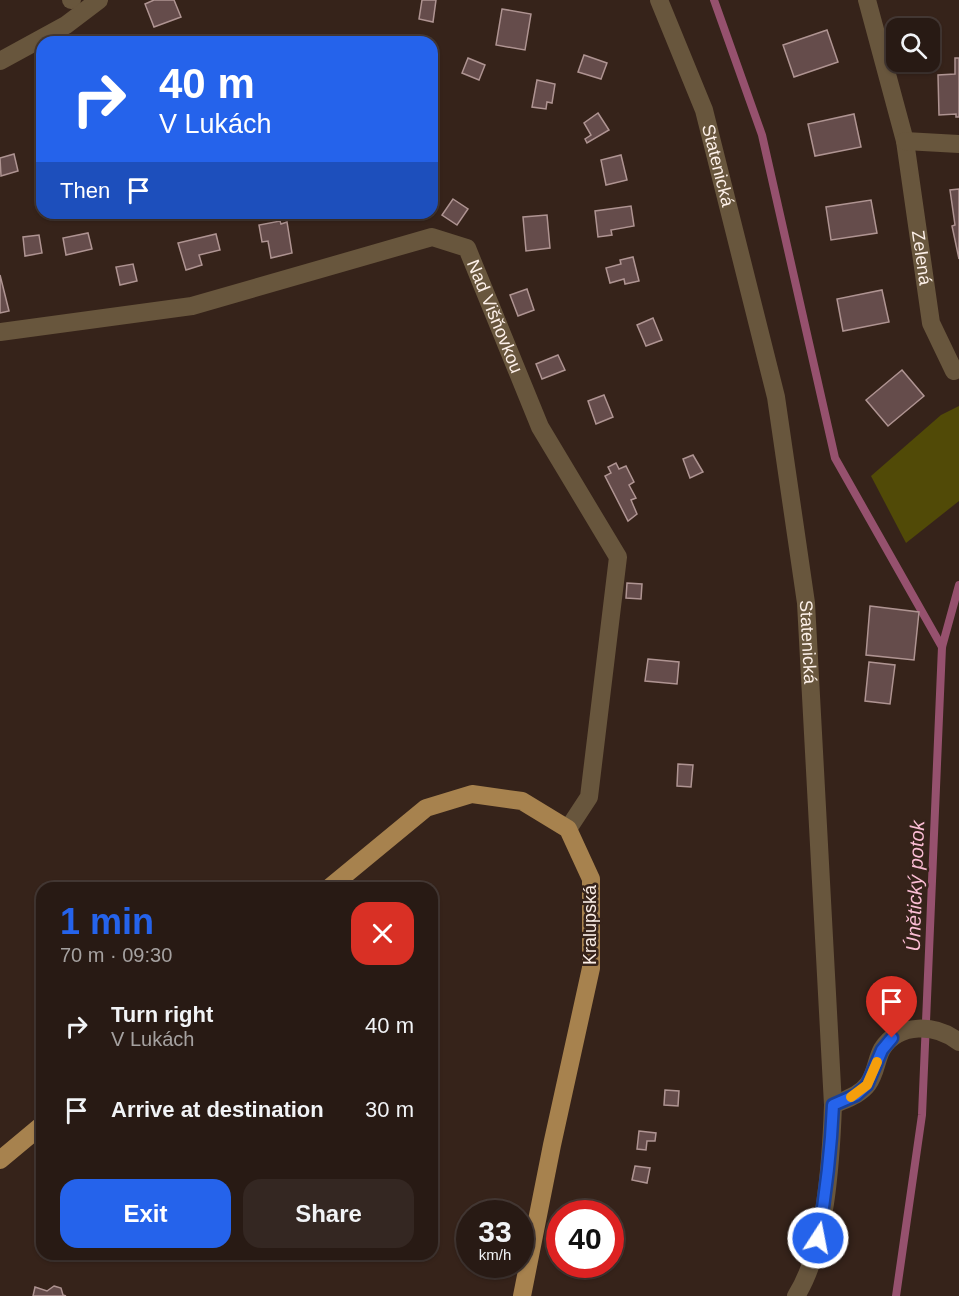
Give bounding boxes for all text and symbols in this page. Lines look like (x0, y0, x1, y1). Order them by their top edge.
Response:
map controls (886, 18, 940, 72)
button: search (886, 18, 940, 72)
icon: right (60, 60, 138, 138)
text: 40 m (159, 60, 255, 107)
text: V Lukách (159, 109, 272, 139)
street label: Statenická (698, 122, 738, 210)
icon: arrive (122, 174, 155, 207)
text: Then (60, 178, 110, 203)
street label: Zelená (908, 229, 936, 287)
street label: Nad Višňovkou (463, 257, 527, 376)
street label: Statenická (796, 599, 820, 686)
water label: Únětický potok (902, 819, 928, 952)
street label: Kralupská (580, 884, 600, 965)
text: 1 min (60, 901, 154, 942)
button: close (351, 902, 414, 965)
text: 70 m · 09:30 (60, 944, 172, 966)
pin (866, 976, 917, 1038)
icon: arrive (875, 985, 908, 1018)
text: Turn right (111, 1002, 213, 1027)
icon: right (60, 1010, 93, 1043)
text: 40 m (365, 1013, 414, 1038)
text: V Lukách (111, 1028, 194, 1050)
icon: arrive (60, 1094, 93, 1127)
text: Arrive at destination (111, 1097, 324, 1122)
text: 30 m (365, 1097, 414, 1122)
button: Exit (60, 1179, 231, 1248)
button: Share (243, 1179, 414, 1248)
speed limit sign: 40 (546, 1200, 624, 1278)
position arrow (786, 1206, 850, 1270)
text: 33 (478, 1215, 512, 1248)
text: km/h (479, 1246, 511, 1263)

